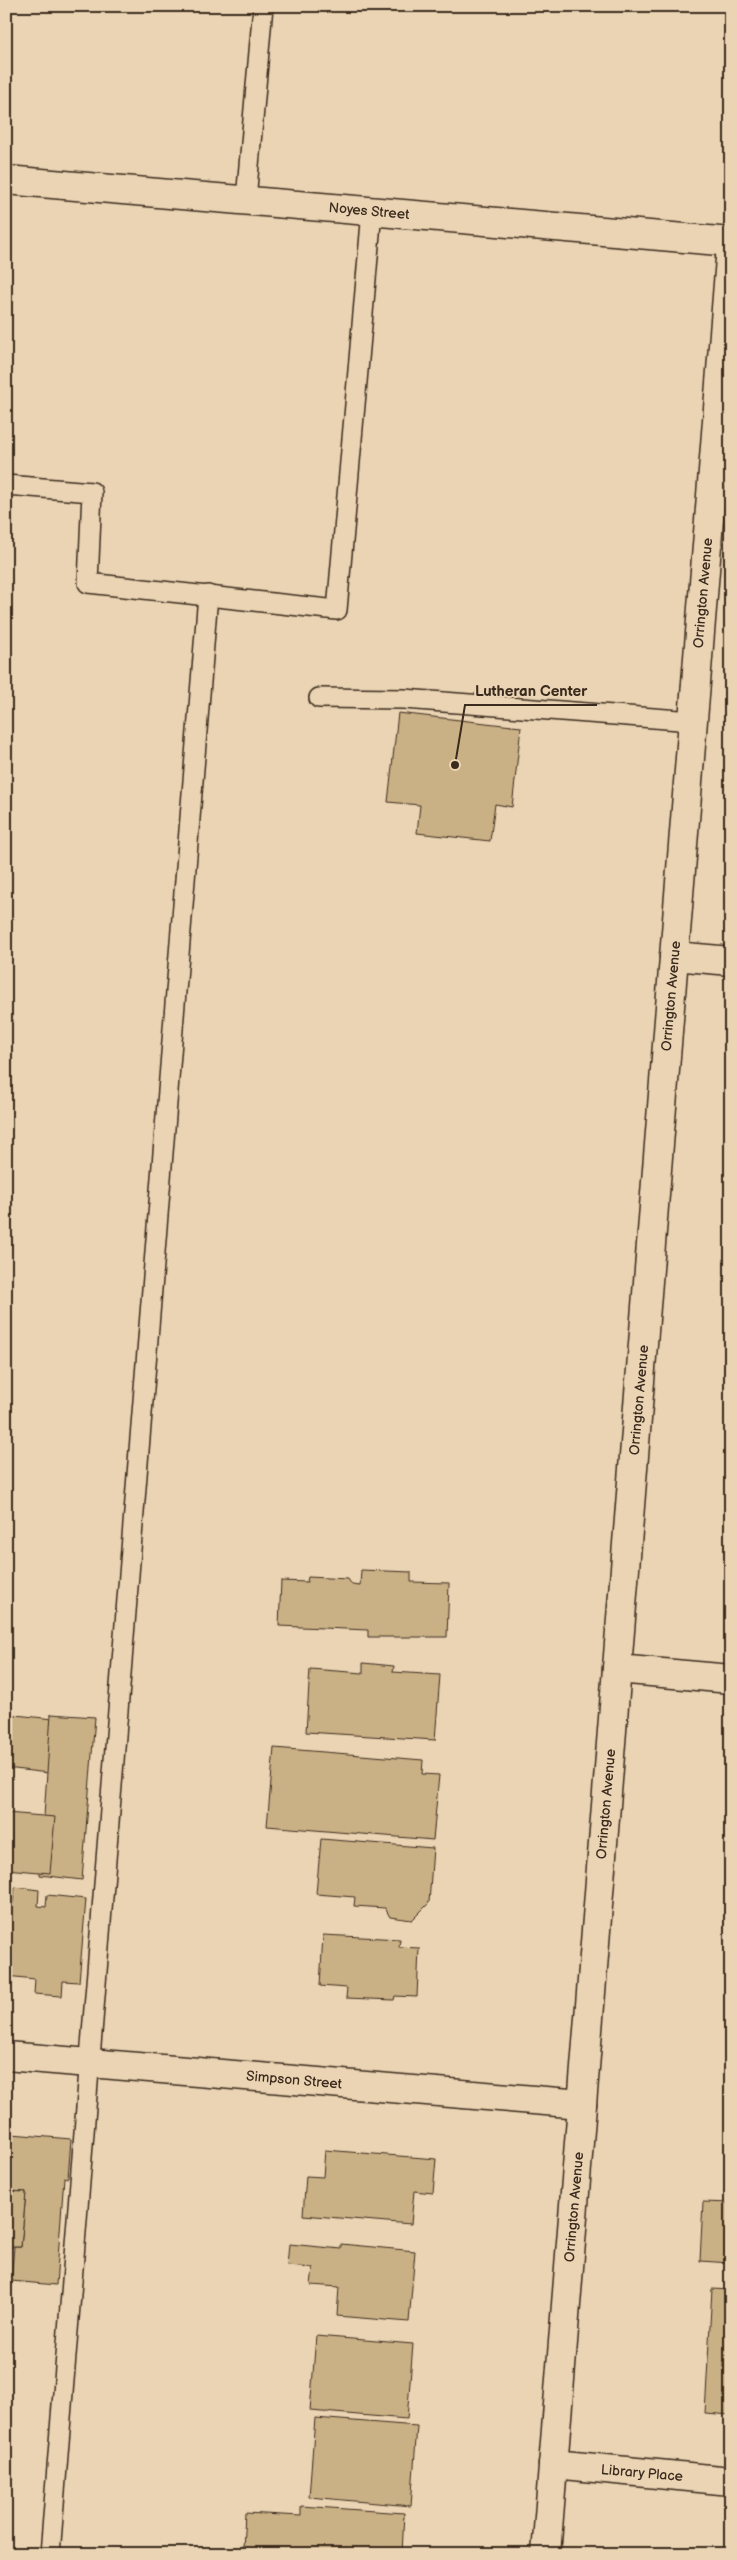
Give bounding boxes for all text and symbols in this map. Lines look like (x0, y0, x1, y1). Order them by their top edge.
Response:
street label: Noyes Street (328, 199, 411, 223)
street label: Orrington Avenue (690, 537, 716, 649)
callout: Lutheran Center (465, 675, 597, 705)
text: Lutheran Center (475, 682, 588, 701)
street label: Orrington Avenue (658, 940, 684, 1052)
street label: Orrington Avenue (626, 1344, 652, 1456)
street label: Orrington Avenue (593, 1748, 619, 1860)
street label: Simpson Street (245, 2067, 343, 2093)
street label: Orrington Avenue (561, 2151, 587, 2263)
street label: Library Place (600, 2461, 684, 2485)

